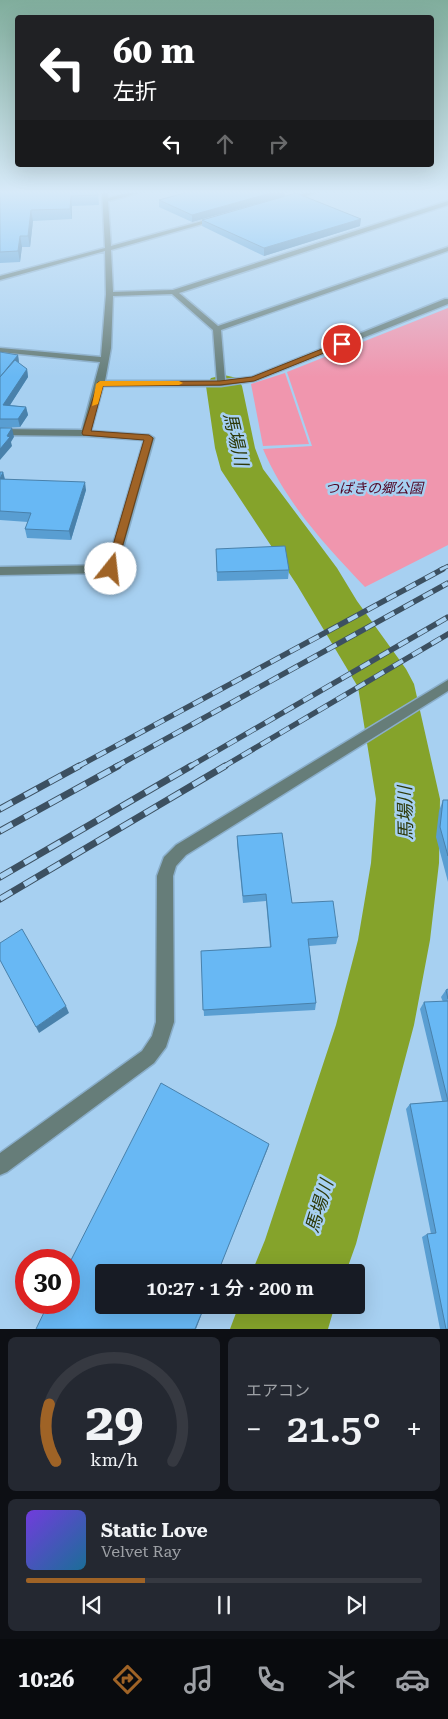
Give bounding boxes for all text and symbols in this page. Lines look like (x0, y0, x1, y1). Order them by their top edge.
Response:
text: 60 m (113, 31, 195, 72)
icon: left (30, 35, 95, 100)
text: 左折 (113, 79, 157, 104)
icon: left (158, 130, 186, 158)
icon: ahead (211, 130, 239, 158)
icon: right (264, 130, 292, 158)
pin (321, 323, 363, 365)
icon: arrive (328, 330, 356, 358)
water label: 馬場川 (220, 410, 253, 470)
park label: つばきの郷公園 (325, 480, 425, 496)
position arrow (84, 542, 136, 594)
water label: 馬場川 (394, 784, 416, 840)
water label: 馬場川 (301, 1175, 338, 1235)
speed limit sign: 30 (15, 1249, 80, 1314)
text: 10:27 · 1 分 · 200 m (146, 1277, 314, 1300)
text: エアコン (246, 1381, 310, 1400)
text: 29 (85, 1392, 143, 1453)
text: 21.5° (287, 1407, 381, 1451)
text: − (246, 1413, 262, 1446)
text: + (406, 1413, 422, 1446)
text: km/h (90, 1449, 138, 1470)
text: Static Love (101, 1519, 208, 1542)
text: Velvet Ray (101, 1542, 181, 1561)
icon: previous (78, 1591, 106, 1619)
icon: pause (210, 1591, 238, 1619)
icon: next (342, 1591, 370, 1619)
icon: directions (110, 1662, 145, 1697)
icon: music (181, 1662, 216, 1697)
icon: phone (253, 1662, 288, 1697)
icon: climate (324, 1662, 359, 1697)
icon: car (395, 1662, 430, 1697)
text: 10:26 (18, 1667, 74, 1692)

